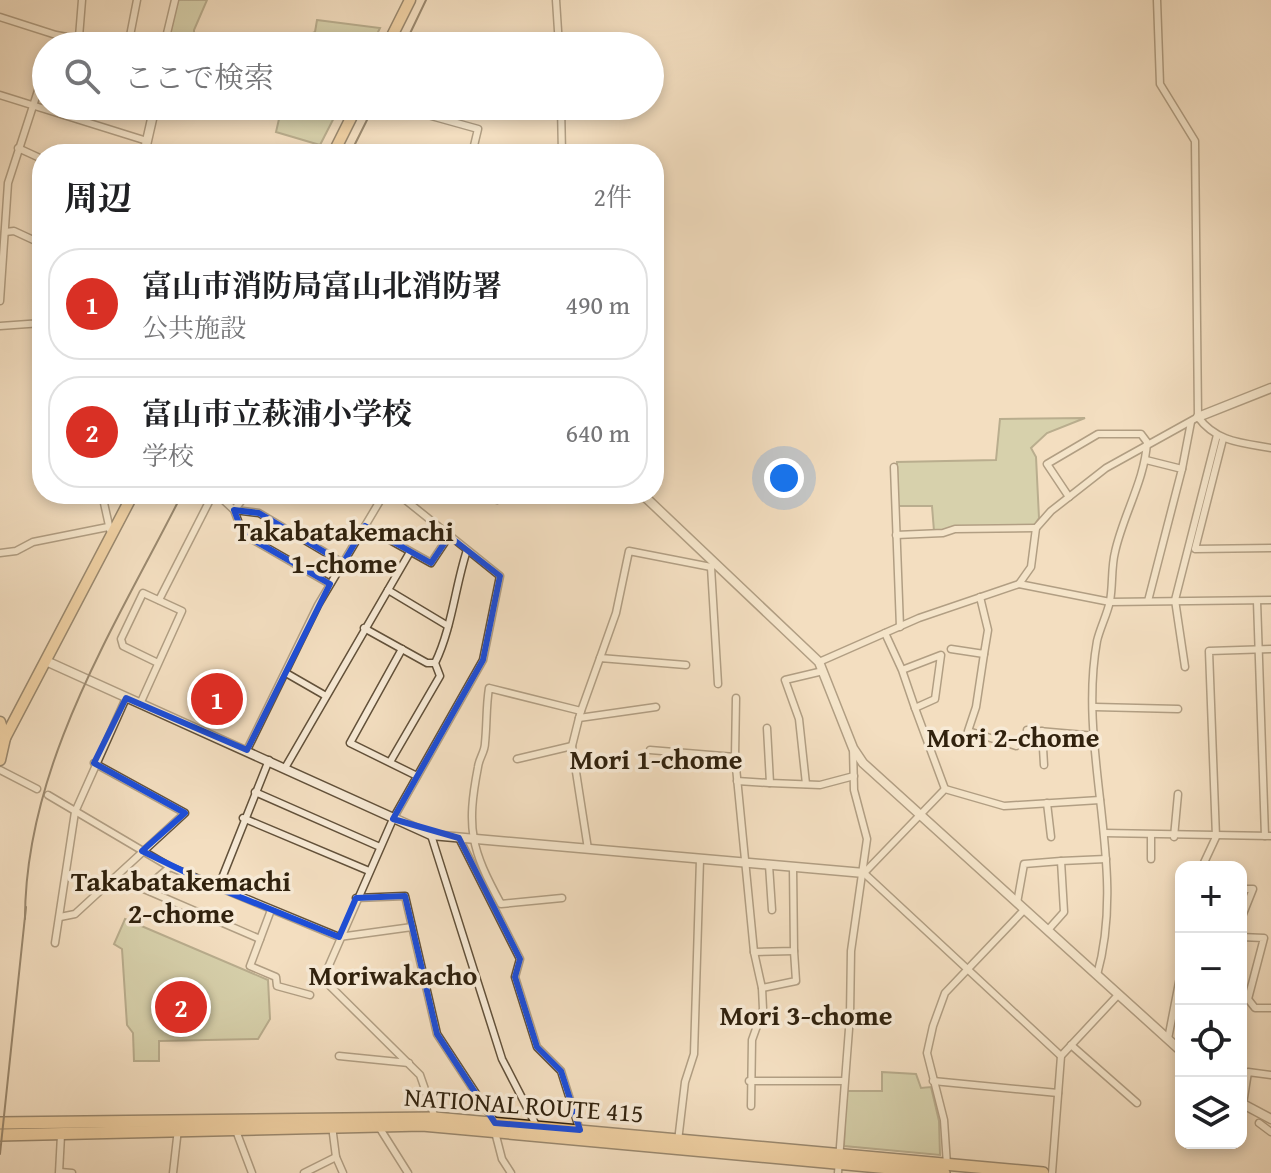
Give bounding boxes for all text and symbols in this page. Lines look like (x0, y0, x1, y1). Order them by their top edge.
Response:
search box (32, 32, 664, 120)
icon: search (60, 54, 104, 98)
text: ここで検索 (124, 55, 274, 99)
text: 周辺 (64, 173, 132, 222)
text: 2件 (593, 177, 632, 216)
text: 富山市消防局富山北消防署 (142, 263, 502, 307)
text: 1 (85, 285, 99, 324)
text: 490 m (565, 285, 630, 324)
text: 公共施設 (142, 308, 246, 347)
text: 富山市立萩浦小学校 (142, 391, 412, 435)
text: 2 (85, 413, 99, 452)
text: 640 m (565, 413, 630, 452)
text: 学校 (142, 436, 194, 475)
your location (764, 458, 804, 498)
district label: Takabatakemachi 1-chome (234, 510, 454, 583)
pin: 1 (191, 669, 243, 729)
district label: Mori 2-chome (926, 716, 1100, 757)
district label: Mori 1-chome (569, 738, 743, 779)
district label: Takabatakemachi 2-chome (71, 860, 291, 933)
map controls (1175, 861, 1247, 1149)
button: + (1175, 861, 1247, 933)
button: − (1175, 933, 1247, 1005)
district label: Moriwakacho (309, 954, 478, 995)
pin: 2 (155, 977, 207, 1037)
district label: Mori 3-chome (719, 994, 893, 1035)
button: locate (1175, 1005, 1247, 1077)
street label: NATIONAL ROUTE 415 (403, 1077, 645, 1132)
button: layers (1175, 1077, 1247, 1149)

